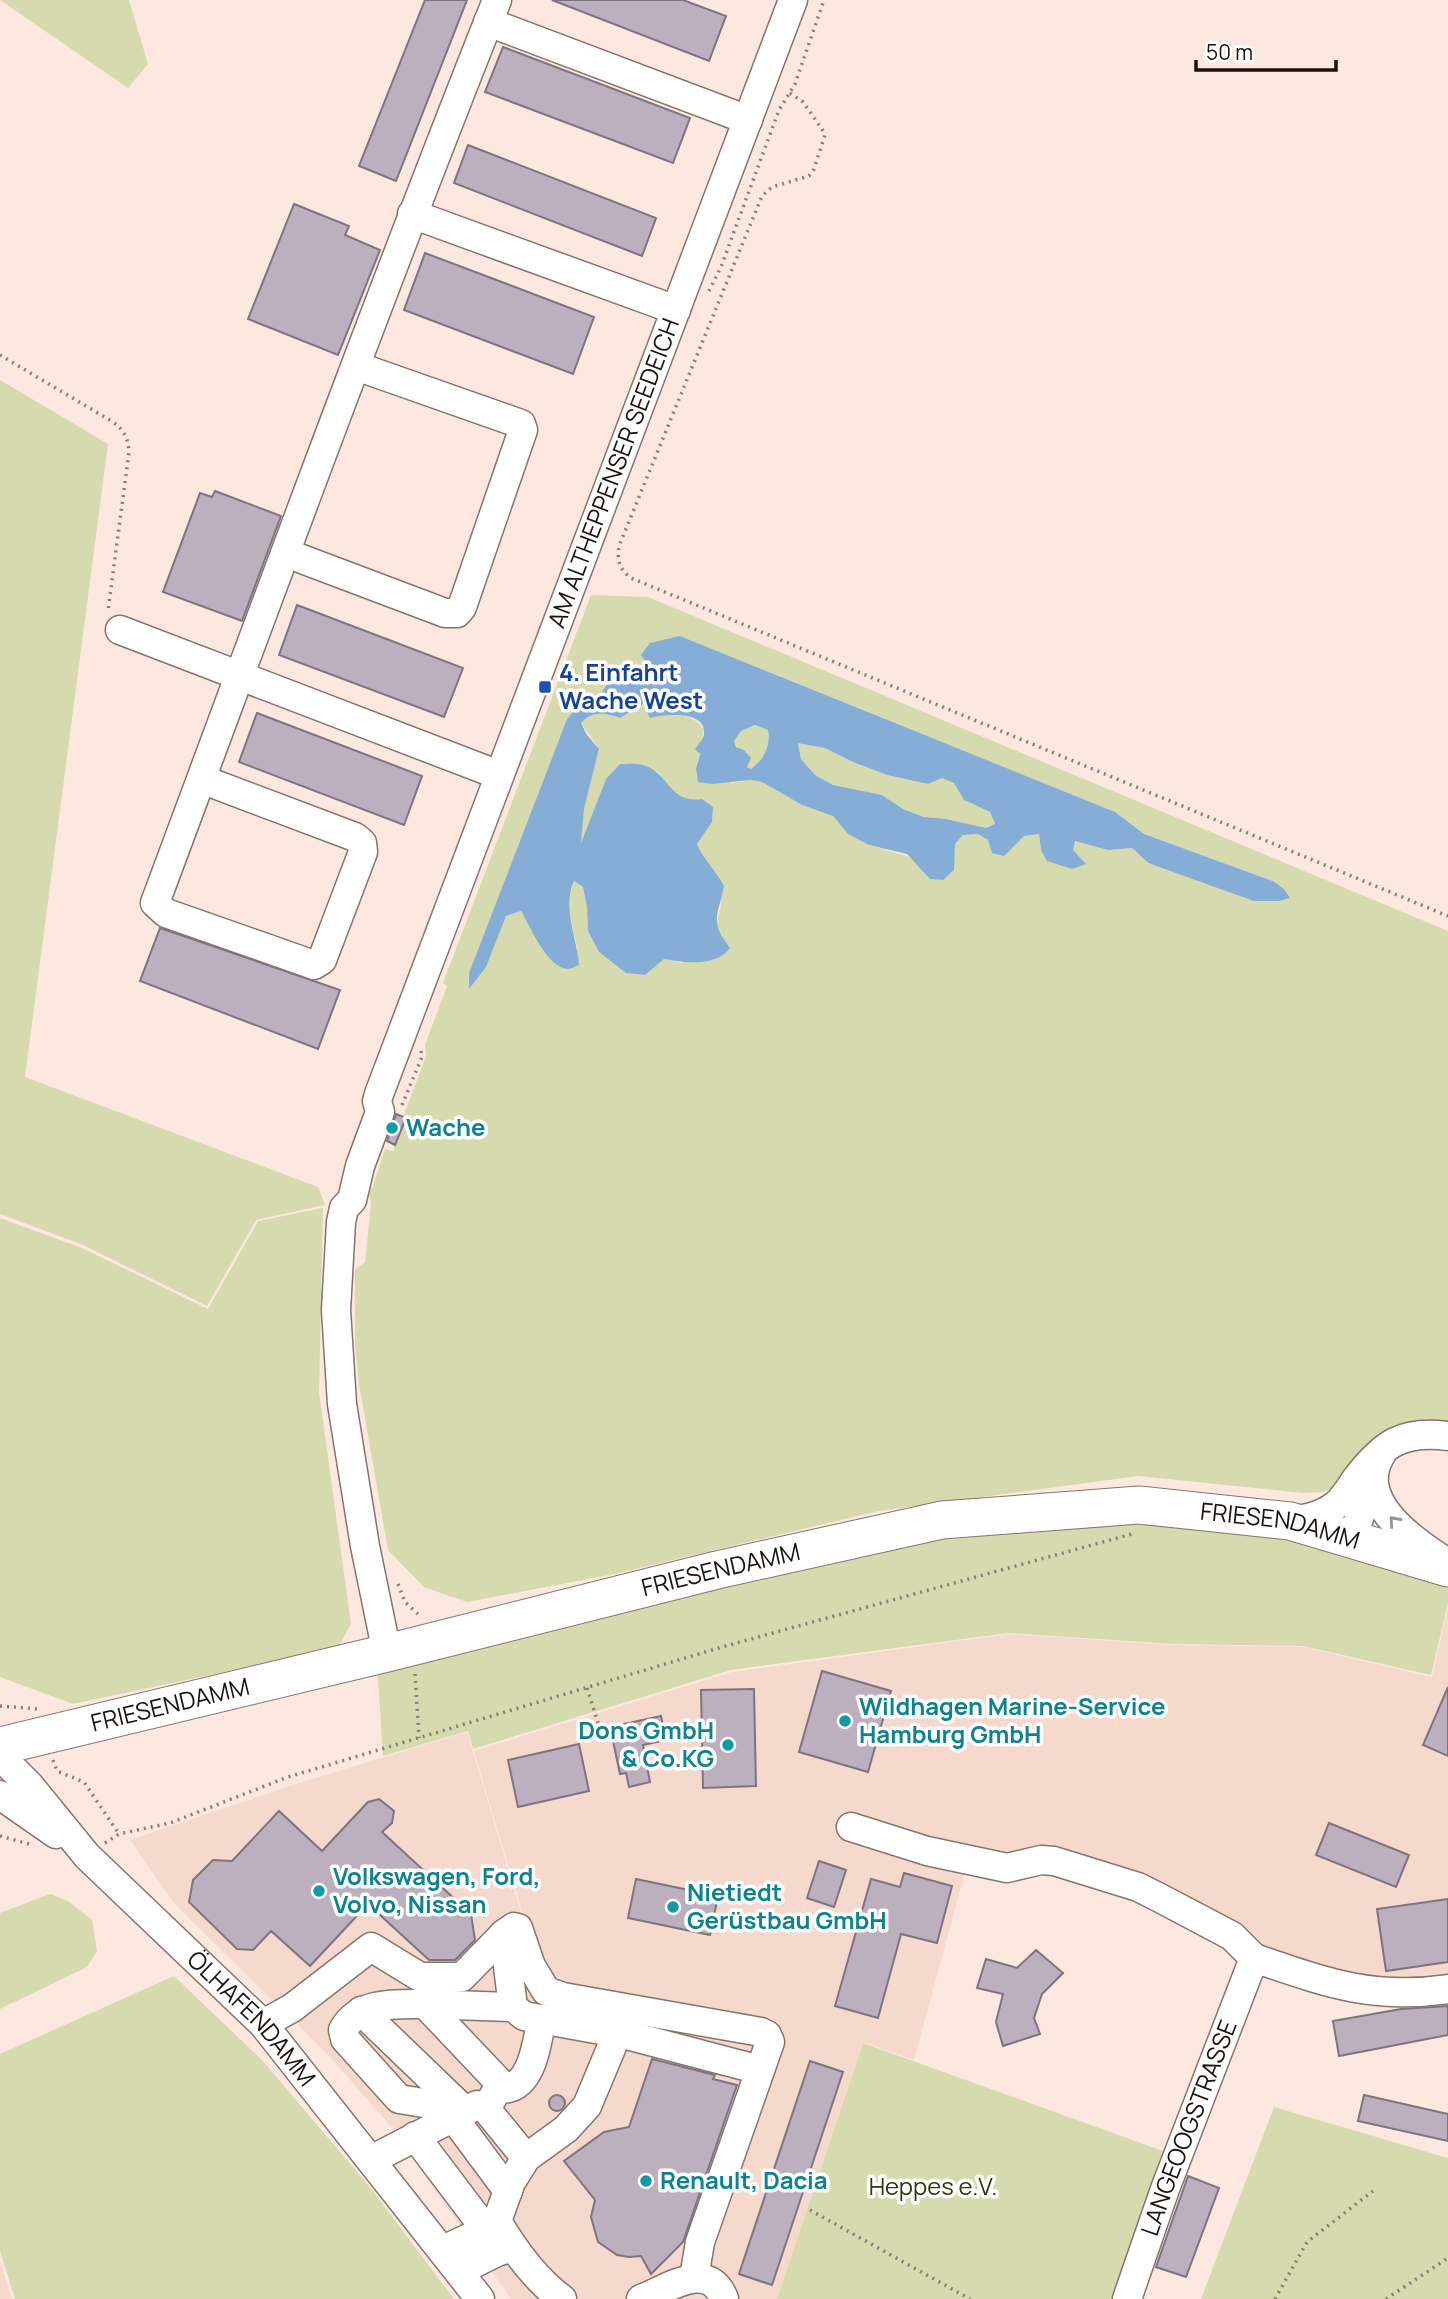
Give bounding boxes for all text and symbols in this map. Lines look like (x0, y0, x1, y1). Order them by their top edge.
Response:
scale bar (1196, 28, 1336, 72)
text: 50 m (1206, 38, 1253, 66)
street label: AM ALTHEPPENSER SEEDEICH (539, 313, 686, 632)
place label: 4. Einfahrt Wache West (559, 655, 703, 716)
marker: 4. Einfahrt Wache West (537, 679, 553, 695)
place label: Wache (406, 1110, 485, 1143)
marker: Wache (384, 1120, 400, 1136)
street label: FRIESENDAMM (1199, 1494, 1364, 1556)
one-way arrow (1390, 1516, 1402, 1529)
street label: FRIESENDAMM (638, 1534, 803, 1603)
street label: FRIESENDAMM (87, 1669, 252, 1739)
place label: Wildhagen Marine-Service Hamburg GmbH (859, 1689, 1165, 1750)
place label: Dons GmbH & Co.KG (578, 1713, 714, 1774)
marker: Wildhagen Marine-Service Hamburg GmbH (837, 1713, 853, 1729)
marker: Dons GmbH & Co.KG (720, 1737, 736, 1753)
place label: Volkswagen, Ford, Volvo, Nissan (333, 1859, 540, 1920)
place label: Nietiedt Gerüstbau GmbH (687, 1875, 887, 1936)
marker: Volkswagen, Ford, Volvo, Nissan (311, 1883, 327, 1899)
marker: Nietiedt Gerüstbau GmbH (665, 1899, 681, 1915)
street label: ÖLHAFENDAMM (181, 1942, 324, 2092)
street label: LANGEOOGSTRASSE (1132, 2015, 1244, 2240)
place label: Renault, Dacia (660, 2163, 828, 2196)
park label: Heppes e.V. (869, 2169, 997, 2202)
marker: Renault, Dacia (638, 2173, 654, 2189)

